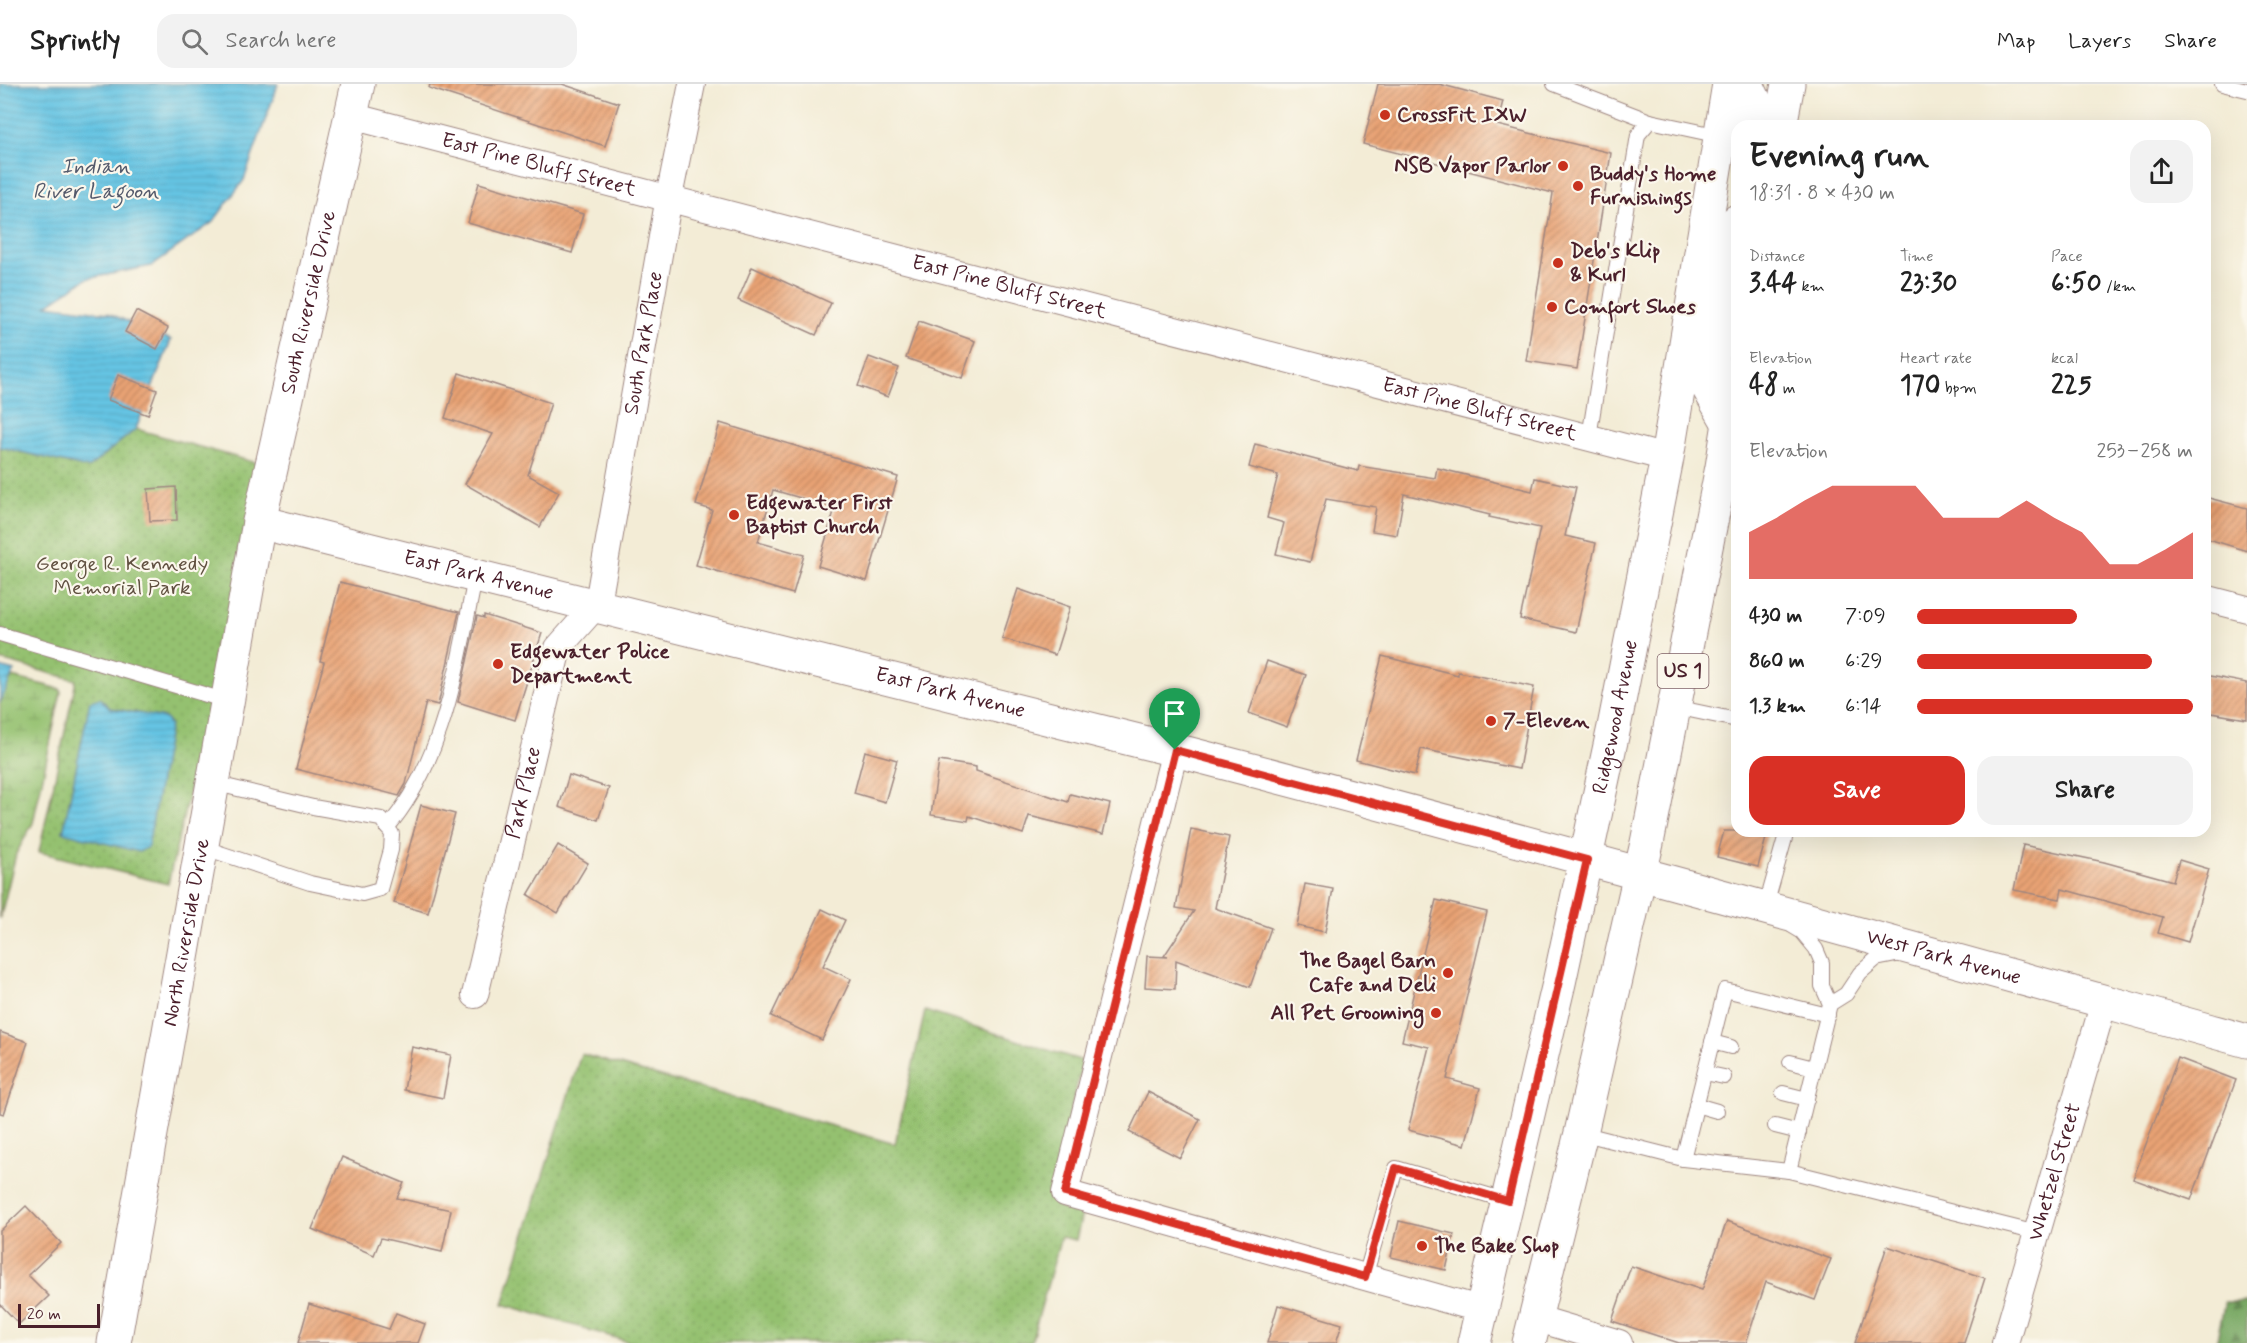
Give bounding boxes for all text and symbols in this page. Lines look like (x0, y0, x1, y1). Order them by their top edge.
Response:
search box (157, 14, 577, 68)
text: Sprintly (30, 23, 121, 60)
icon: search (178, 25, 211, 58)
text: Search here (226, 27, 336, 55)
text: Map (1997, 27, 2035, 55)
text: Layers (2068, 27, 2131, 55)
text: Share (2164, 27, 2217, 55)
place label: CrossFit IXW (1397, 101, 1527, 129)
marker: CrossFit IXW (1378, 108, 1392, 122)
street label: East Pine Bluff Street (438, 126, 640, 204)
text: Evening run (1749, 135, 1929, 179)
button: share (2130, 140, 2193, 203)
place label: NSB Vapor Parlor (1394, 152, 1551, 180)
water label: Indian River Lagoon (33, 153, 159, 209)
marker: NSB Vapor Parlor (1556, 159, 1570, 173)
place label: Buddy's Home Furnishings (1590, 160, 1717, 214)
marker: Buddy's Home Furnishings (1571, 179, 1585, 193)
text: 18:31 · 8 × 430 m (1749, 180, 1895, 207)
street label: South Riverside Drive (274, 208, 343, 397)
place label: Deb's Klip & Kurl (1570, 237, 1661, 289)
text: Distance (1749, 246, 1805, 267)
text: Time (1900, 246, 1934, 267)
text: Pace (2051, 246, 2083, 267)
street label: East Pine Bluff Street (909, 248, 1110, 326)
marker: Deb's Klip & Kurl (1551, 256, 1565, 270)
text: 3.44 (1749, 267, 1797, 301)
text: 23:30 (1900, 267, 1957, 301)
text: 6:50 (2051, 267, 2102, 301)
street label: South Park Place (617, 269, 670, 417)
text: km (1797, 276, 1825, 297)
text: /km (2102, 276, 2136, 297)
place label: Comfort Shoes (1564, 293, 1696, 323)
marker: Comfort Shoes (1545, 300, 1559, 314)
text: Elevation (1749, 348, 1812, 369)
text: Heart rate (1900, 348, 1972, 369)
text: kcal (2051, 348, 2078, 369)
text: 48 (1749, 369, 1778, 403)
text: 170 (1900, 369, 1940, 403)
text: 225 (2051, 369, 2092, 403)
street label: East Pine Bluff Street (1379, 371, 1581, 448)
text: m (1778, 378, 1795, 399)
text: bpm (1940, 378, 1977, 399)
text: Elevation (1749, 438, 1828, 465)
text: 253–258 m (2096, 438, 2193, 465)
place label: Edgewater First Baptist Church (746, 489, 893, 541)
marker: Edgewater First Baptist Church (727, 508, 741, 522)
street label: East Park Avenue (401, 543, 556, 607)
park label: George R. Kennedy Memorial Park (36, 550, 208, 602)
text: 430 m (1749, 603, 1802, 630)
text: 7:09 (1845, 603, 1886, 630)
street label: Ridgewood Avenue (1586, 637, 1645, 797)
place label: Edgewater Police Department (510, 638, 670, 690)
text: 860 m (1749, 648, 1805, 675)
text: 6:29 (1845, 648, 1882, 675)
road number: US 1 (1658, 654, 1708, 688)
marker: Edgewater Police Department (491, 657, 505, 671)
street label: East Park Avenue (872, 660, 1028, 725)
pin (1149, 688, 1200, 750)
text: 1.3 km (1749, 693, 1806, 720)
text: 6:14 (1845, 693, 1882, 720)
icon: arrive (1158, 697, 1191, 730)
place label: 7-Eleven (1503, 707, 1590, 735)
marker: 7-Eleven (1484, 714, 1498, 728)
street label: Park Place (499, 744, 548, 842)
button: Save (1749, 756, 1965, 825)
button: Share (1977, 756, 2193, 825)
street label: North Riverside Drive (156, 836, 217, 1029)
street label: West Park Avenue (1863, 922, 2024, 992)
place label: The Bagel Barn Cafe and Deli (1300, 947, 1436, 999)
marker: The Bagel Barn Cafe and Deli (1441, 966, 1455, 980)
place label: All Pet Grooming (1271, 999, 1424, 1029)
marker: All Pet Grooming (1429, 1006, 1443, 1020)
street label: Whetzel Street (2021, 1100, 2088, 1244)
place label: The Bake Shop (1434, 1232, 1559, 1260)
marker: The Bake Shop (1415, 1239, 1429, 1253)
scale bar (18, 1301, 100, 1328)
text: 20 m (27, 1304, 61, 1325)

